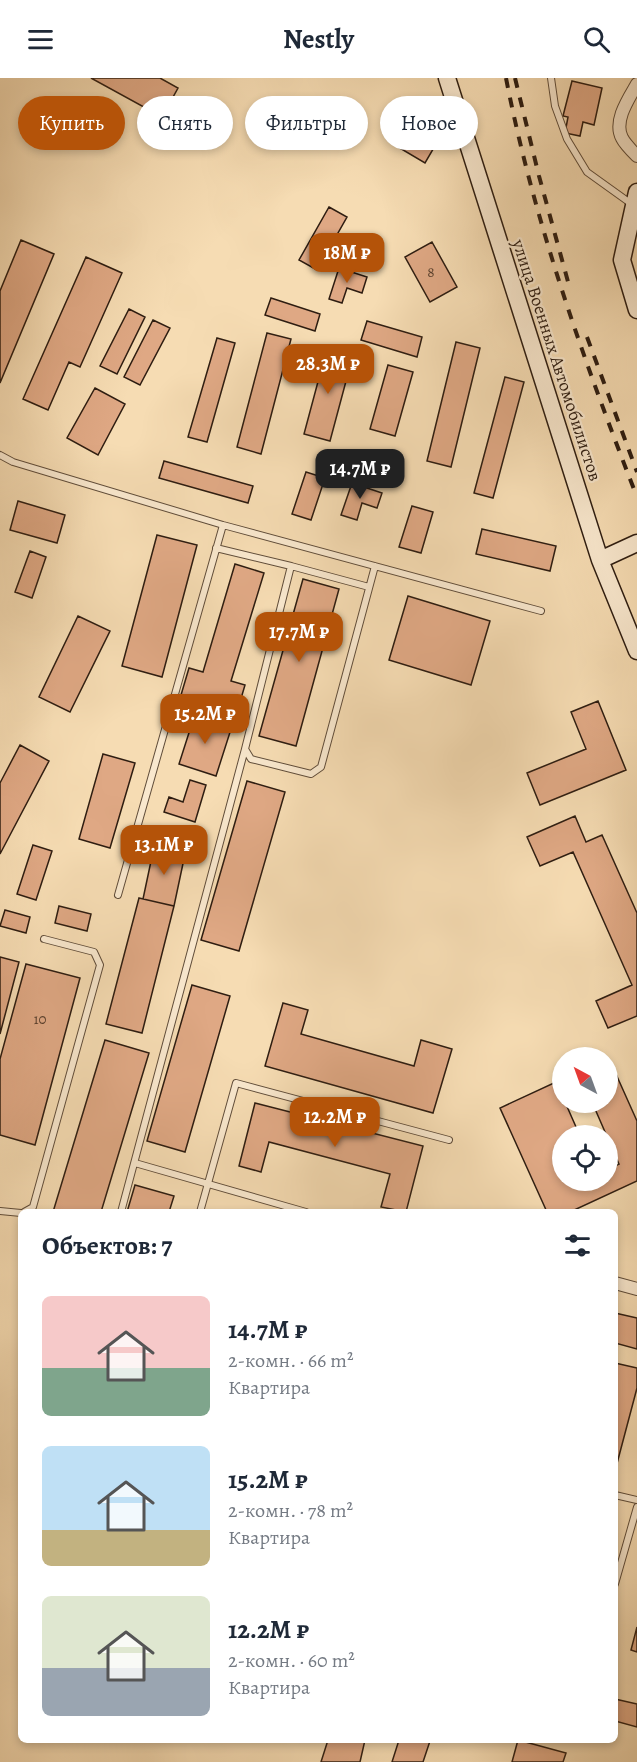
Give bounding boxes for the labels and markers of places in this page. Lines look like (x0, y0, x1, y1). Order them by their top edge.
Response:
pin: 18M ₽ (305, 233, 389, 284)
pin: 28.3M ₽ (273, 344, 383, 395)
pin: 14.7M ₽ (305, 449, 415, 500)
pin: 17.7M ₽ (244, 612, 354, 663)
pin: 15.2M ₽ (150, 694, 260, 745)
pin: 13.1M ₽ (109, 825, 219, 876)
pin: 12.2M ₽ (280, 1097, 390, 1148)

